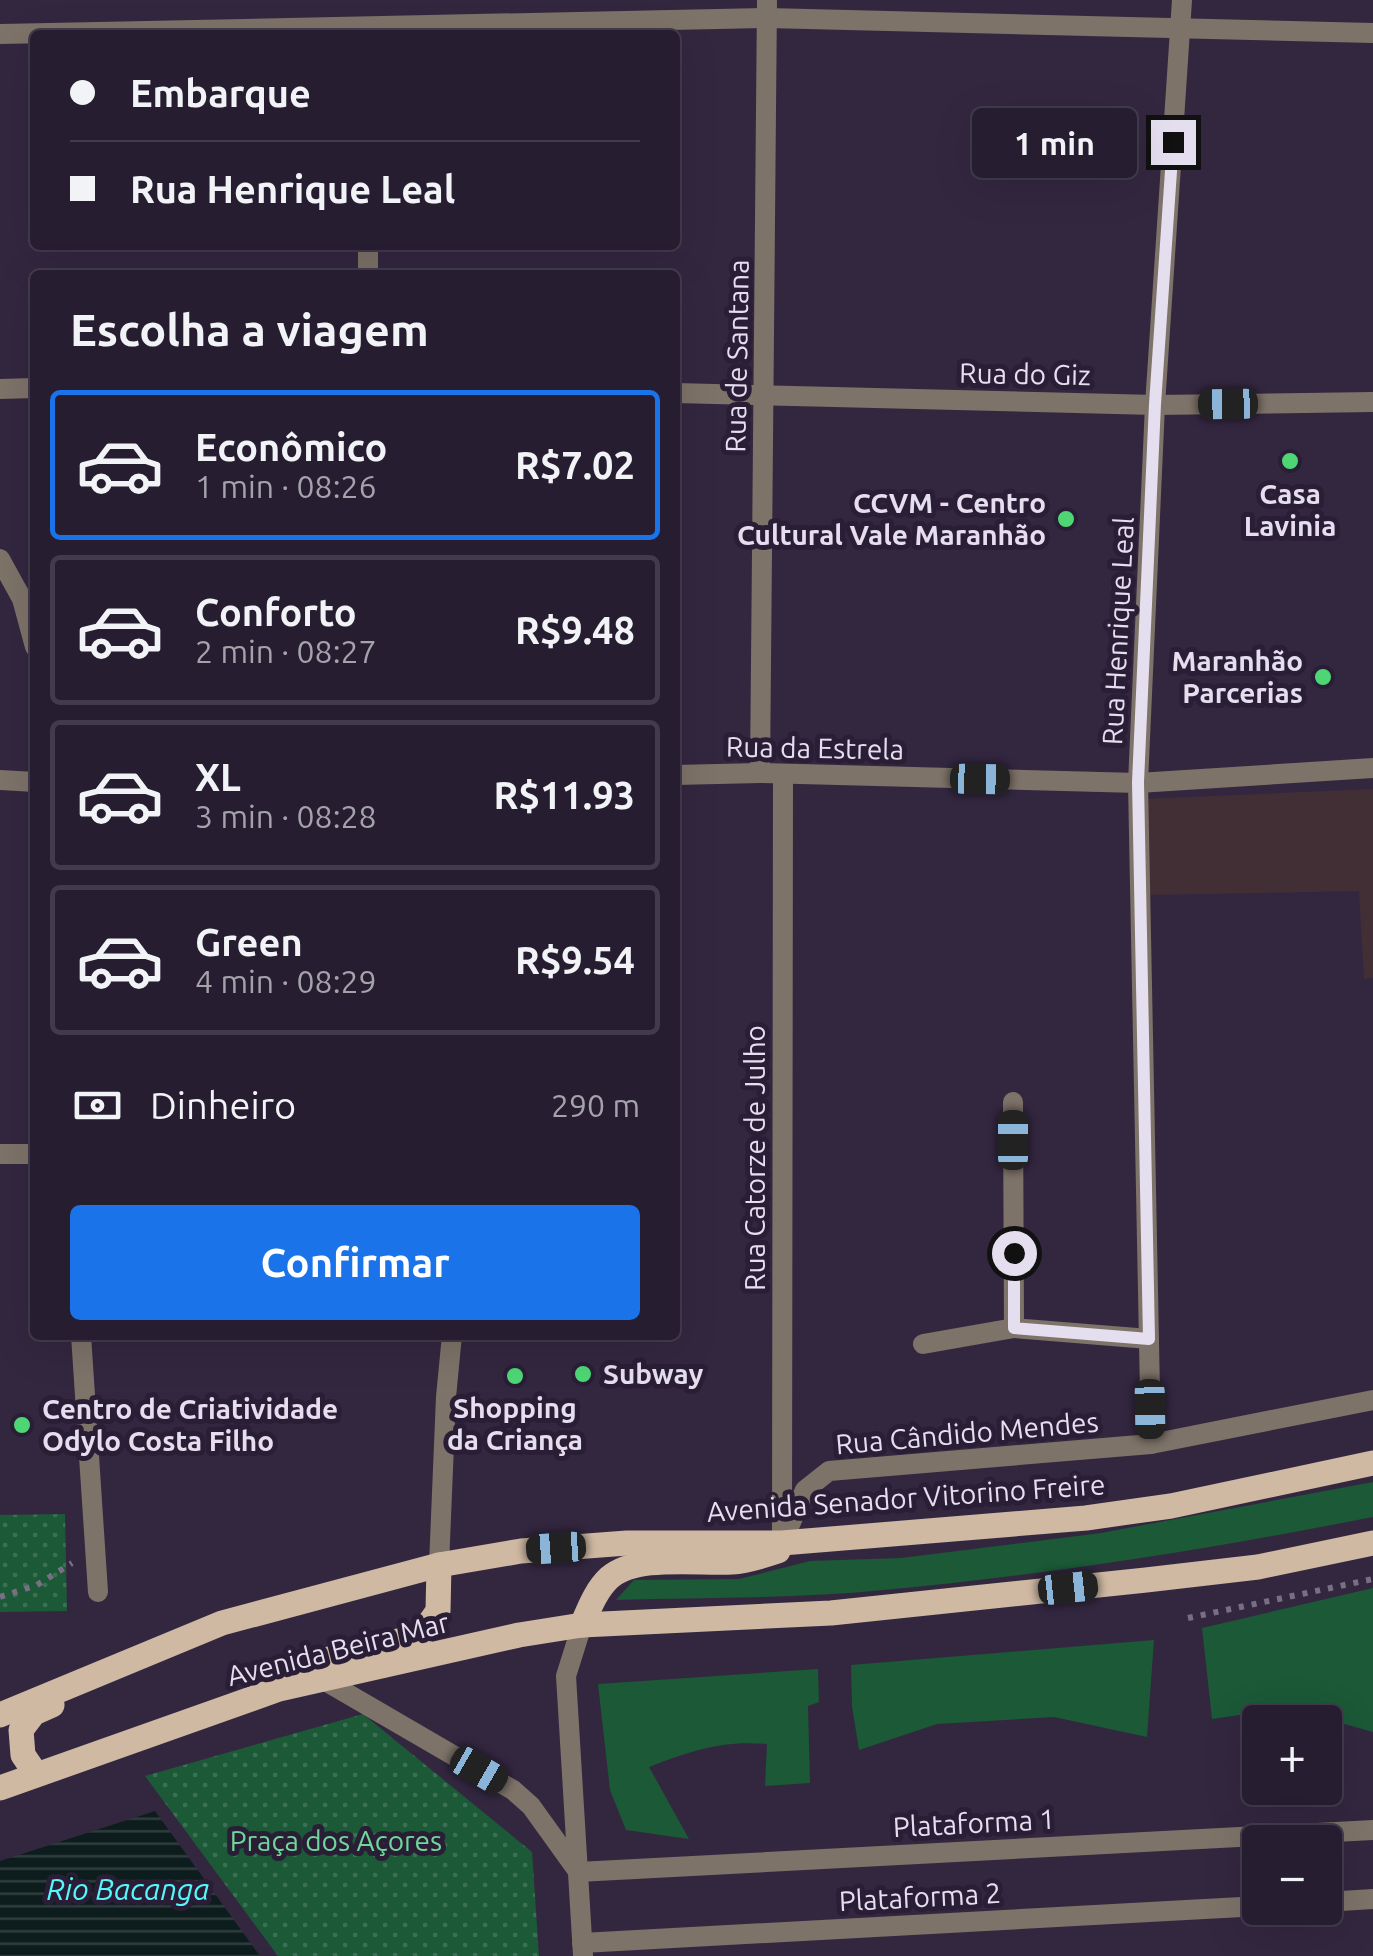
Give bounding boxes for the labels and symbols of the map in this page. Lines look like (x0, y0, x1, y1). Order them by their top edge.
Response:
callout: 1 min (973, 107, 1138, 177)
route end (1151, 120, 1196, 165)
street label: Rua de Santana (719, 259, 754, 453)
street label: Rua do Giz (959, 357, 1091, 390)
car (1198, 388, 1258, 420)
marker: Casa Lavinia (1279, 450, 1301, 472)
place label: Casa Lavinia (1244, 478, 1336, 541)
place label: CCVM - Centro Cultural Vale Maranhão (737, 487, 1046, 550)
marker: CCVM - Centro Cultural Vale Maranhão (1055, 508, 1077, 530)
street label: Rua Henrique Leal (1096, 516, 1139, 746)
place label: Maranhão Parcerias (1172, 645, 1303, 708)
marker: Maranhão Parcerias (1312, 666, 1334, 688)
street label: Rua da Estrela (726, 730, 904, 765)
car (950, 763, 1010, 795)
street label: Rua Catorze de Julho (739, 1025, 770, 1291)
car (998, 1110, 1028, 1170)
route start (992, 1231, 1037, 1276)
place label: Subway (603, 1358, 703, 1389)
marker: Subway (572, 1363, 594, 1385)
marker: Shopping da Criança (504, 1365, 526, 1387)
car (1134, 1379, 1166, 1439)
place label: Shopping da Criança (447, 1392, 583, 1456)
place label: Centro de Criatividade Odylo Costa Filho (42, 1393, 338, 1456)
street label: Rua Cândido Mendes (834, 1406, 1100, 1459)
marker: Centro de Criatividade Odylo Costa Filho (11, 1414, 33, 1436)
street label: Avenida Senador Vitorino Freire (706, 1468, 1106, 1527)
car (525, 1531, 587, 1565)
car (1037, 1570, 1099, 1606)
street label: Avenida Beira Mar (224, 1606, 452, 1691)
car (446, 1742, 512, 1798)
street label: Plataforma 1 (892, 1803, 1056, 1842)
park label: Praça dos Açores (230, 1825, 442, 1856)
water label: Rio Bacanga (47, 1872, 209, 1906)
street label: Plataforma 2 (838, 1877, 1002, 1916)

